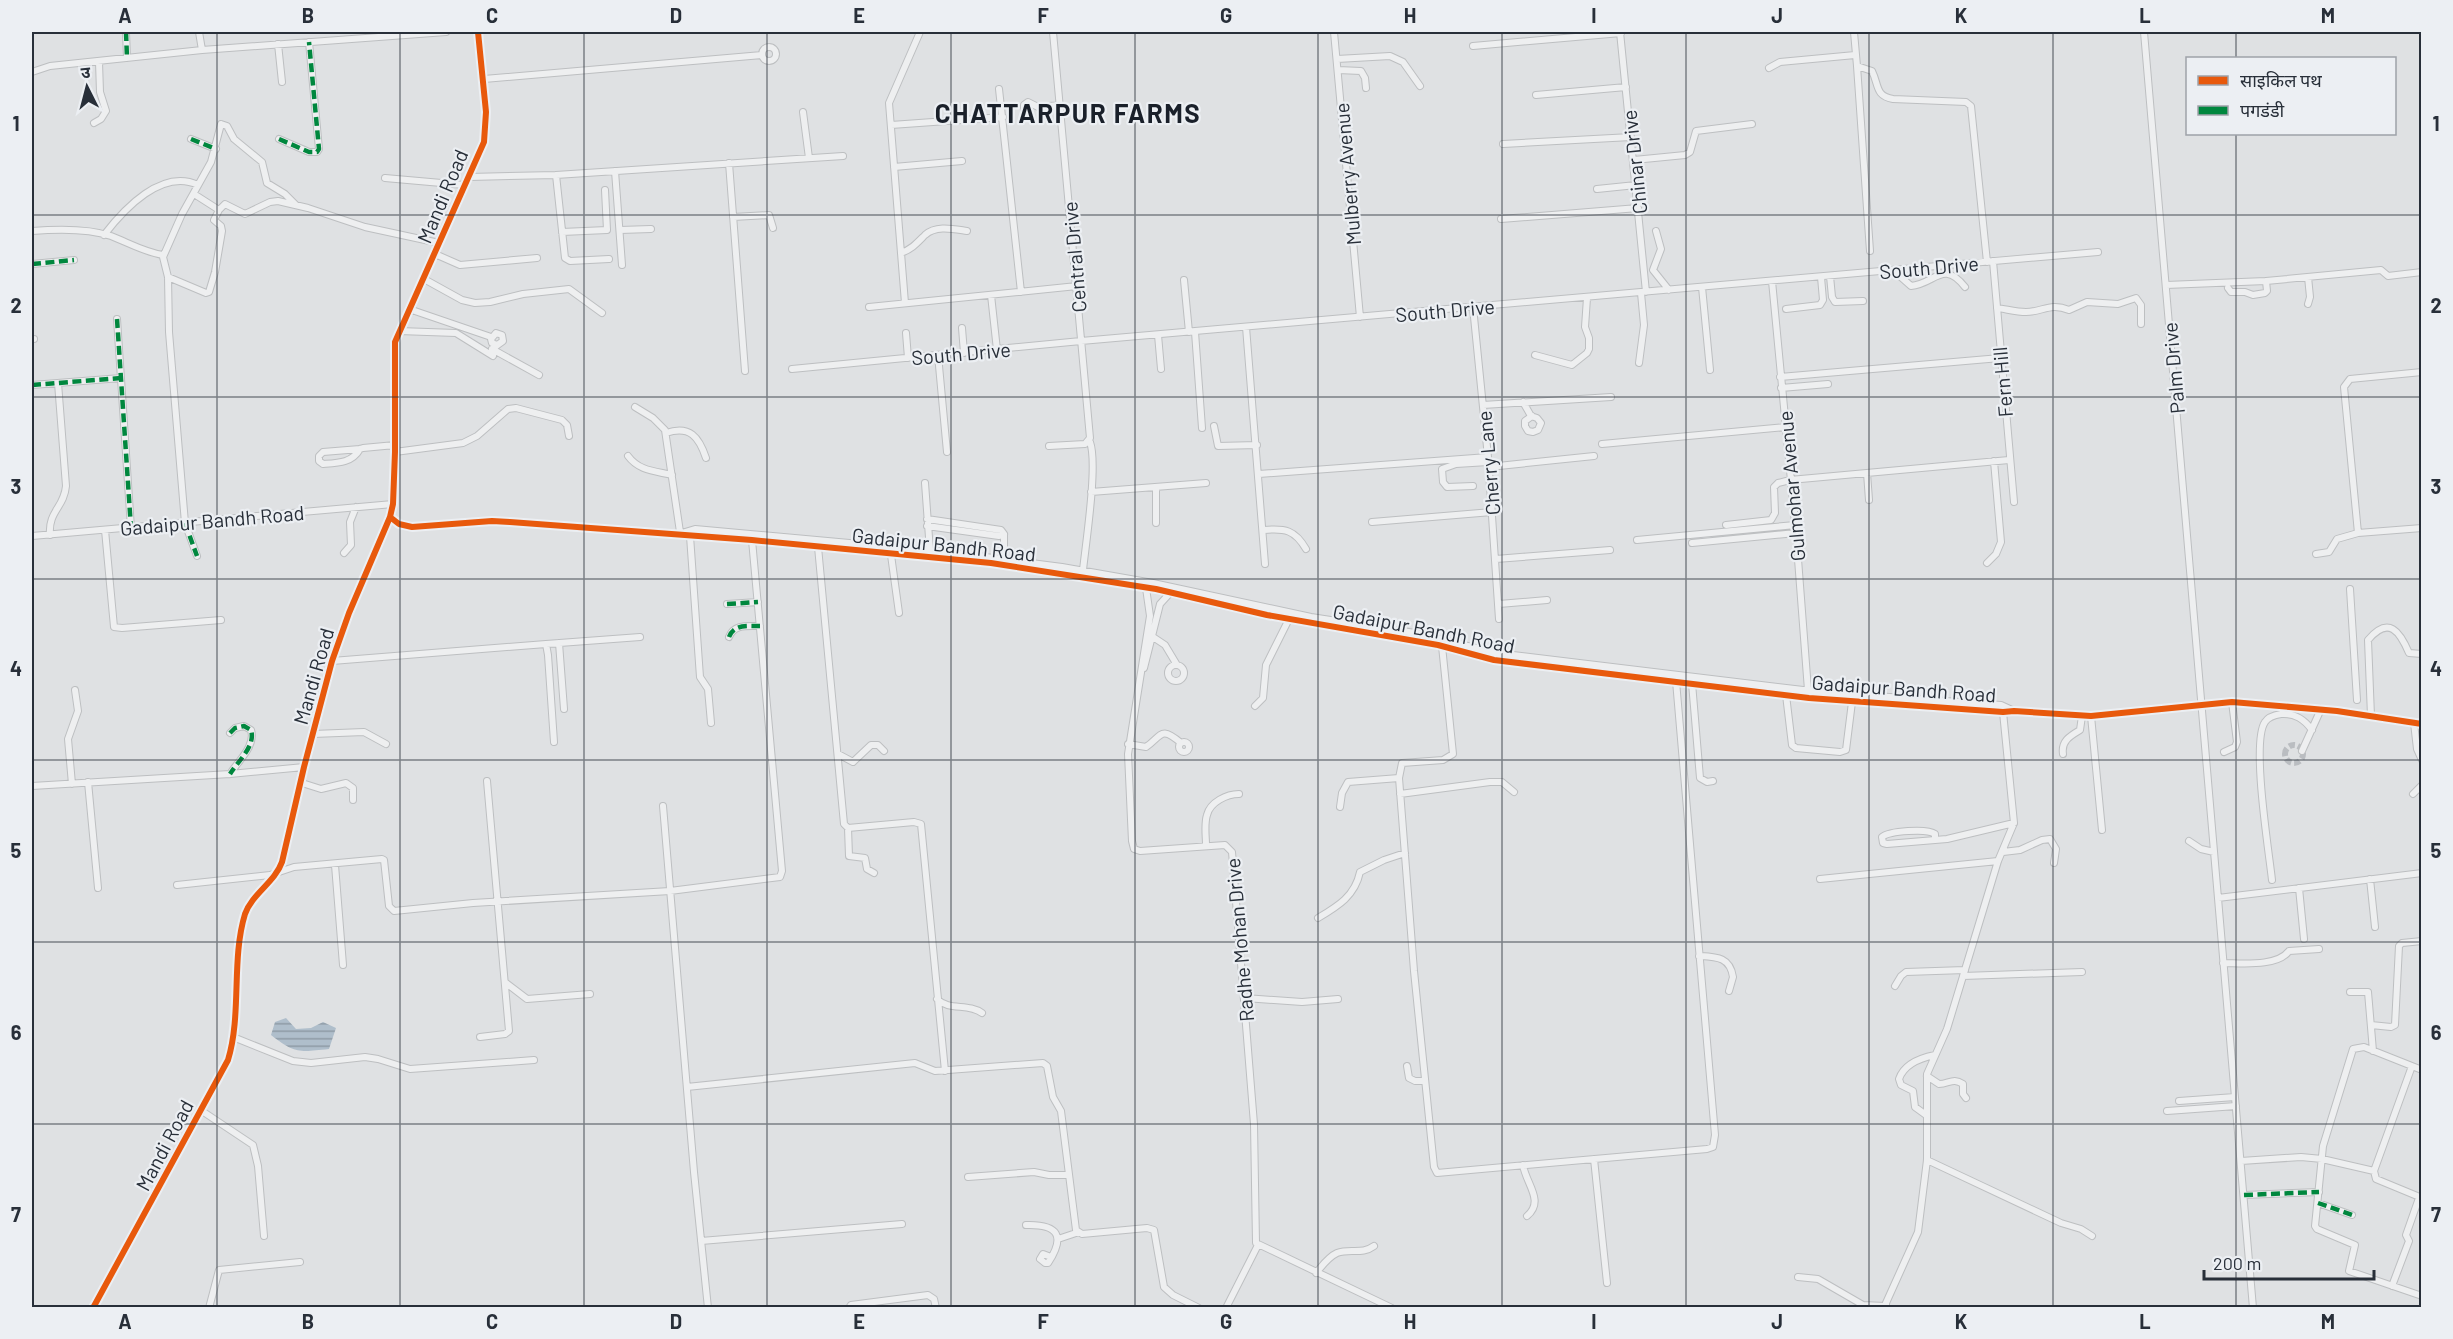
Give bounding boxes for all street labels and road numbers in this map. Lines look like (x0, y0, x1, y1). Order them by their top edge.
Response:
street label: Mulberry Avenue (1329, 102, 1365, 246)
street label: Chinar Drive (1617, 109, 1651, 215)
street label: Mandi Road (412, 146, 472, 246)
street label: Central Drive (1057, 200, 1091, 314)
street label: South Drive (1878, 251, 1980, 283)
street label: South Drive (1394, 294, 1496, 326)
street label: Palm Drive (2157, 321, 2189, 415)
street label: South Drive (910, 337, 1012, 369)
street label: Fern Hill (1987, 346, 2017, 418)
street label: Cherry Lane (1471, 410, 1505, 516)
street label: Gulmohar Avenue (1772, 410, 1810, 562)
street label: Gadaipur Bandh Road (119, 500, 305, 540)
street label: Gadaipur Bandh Road (851, 522, 1037, 566)
street label: Gadaipur Bandh Road (1331, 599, 1517, 657)
street label: Mandi Road (288, 625, 338, 727)
street label: Gadaipur Bandh Road (1811, 670, 1997, 706)
street label: Radhe Mohan Drive (1220, 857, 1258, 1023)
street label: Mandi Road (130, 1095, 198, 1195)

